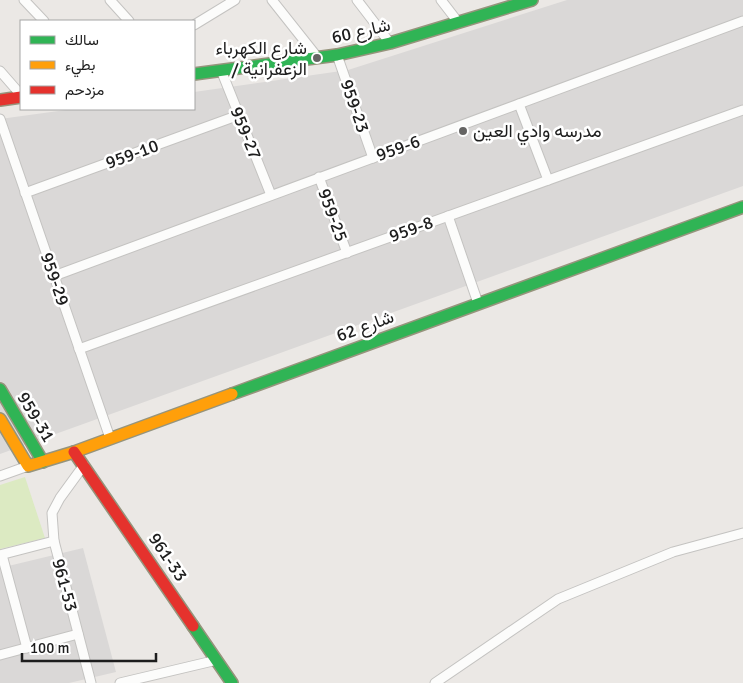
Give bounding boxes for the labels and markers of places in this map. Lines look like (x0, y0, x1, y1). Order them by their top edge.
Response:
place label: شارع الكهرباء / الزعفرانية (216, 37, 307, 80)
marker: شارع الكهرباء / الزعفرانية (311, 52, 323, 64)
place label: مدرسه وادي العين (473, 120, 602, 146)
marker: مدرسه وادي العين (457, 125, 469, 137)

